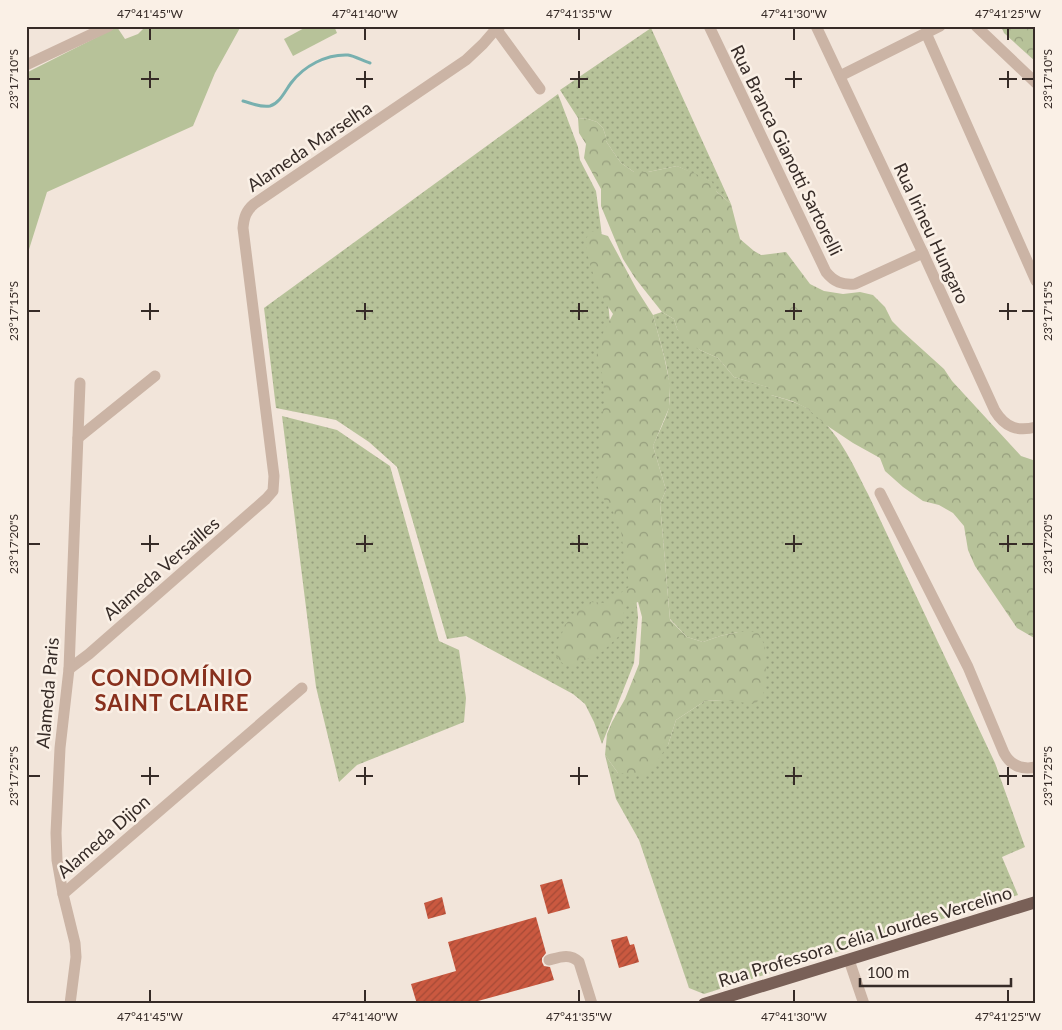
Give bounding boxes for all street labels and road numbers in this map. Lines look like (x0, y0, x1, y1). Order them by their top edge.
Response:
street label: Rua Branca Gianotti Sartorelli (726, 41, 848, 259)
street label: Alameda Marselha (242, 96, 376, 196)
street label: Rua Irineu Hungaro (890, 159, 974, 307)
street label: Alameda Versailles (99, 512, 224, 624)
street label: Alameda Paris (31, 636, 63, 749)
street label: Alameda Dijon (52, 790, 154, 882)
street label: Rua Professora Célia Lourdes Vercelino (716, 881, 1014, 991)

